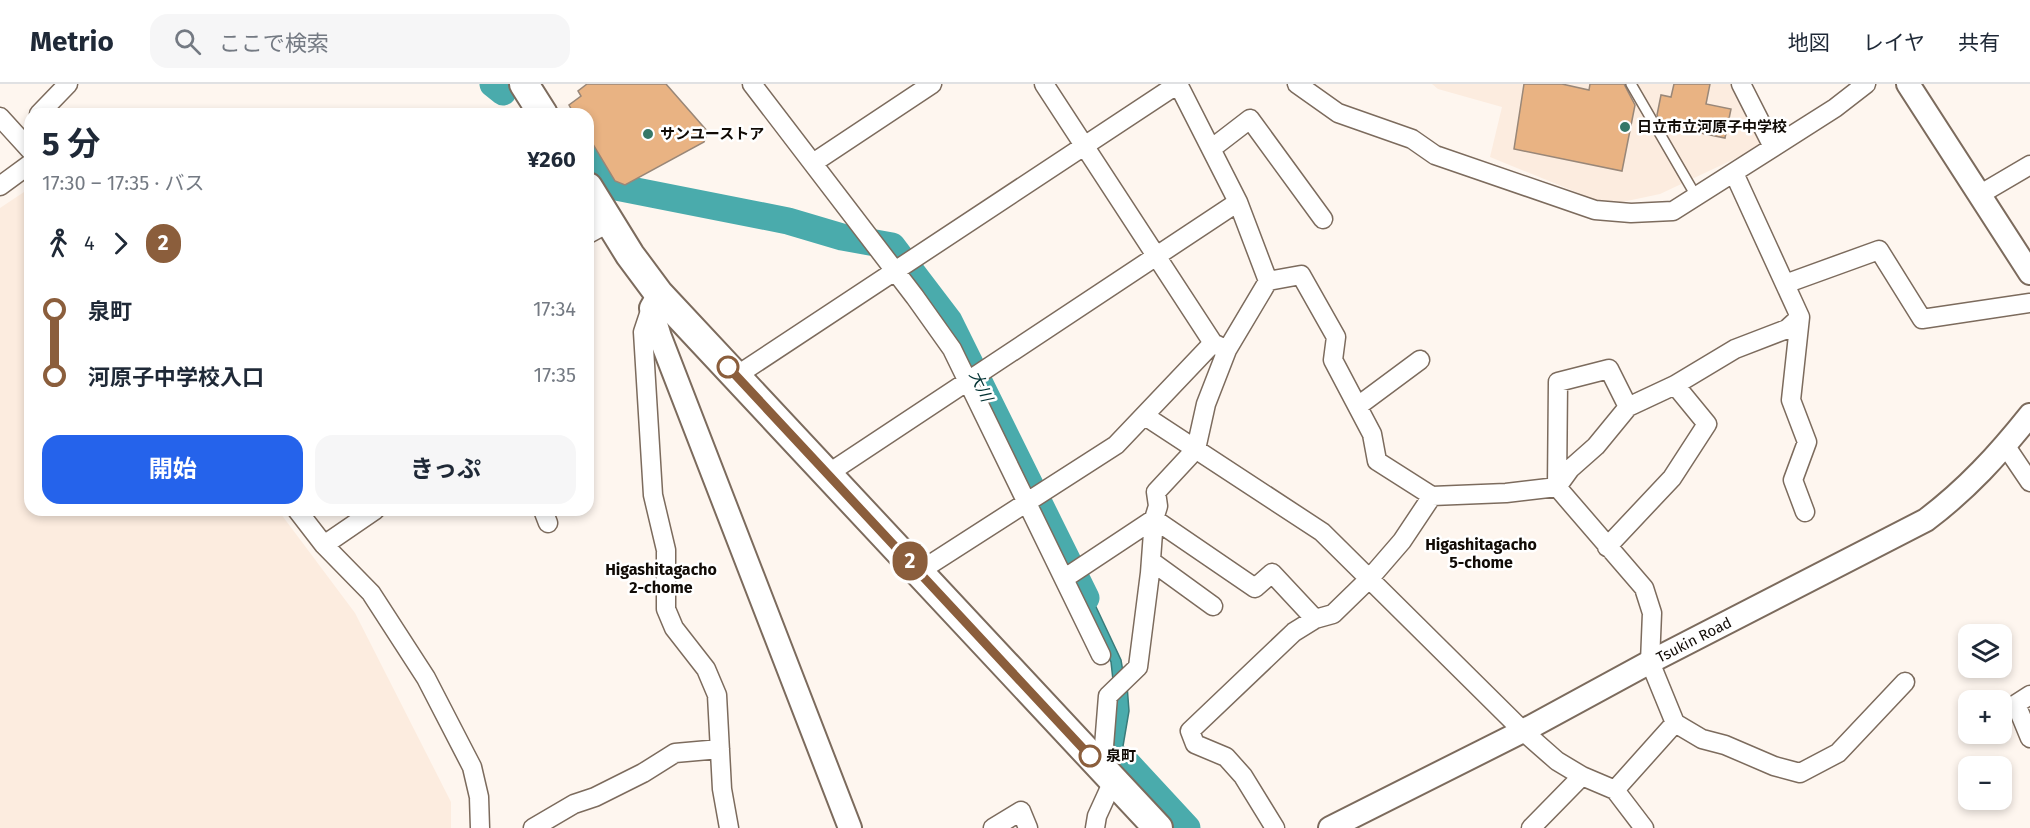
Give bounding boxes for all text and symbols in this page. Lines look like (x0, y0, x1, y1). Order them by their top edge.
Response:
search box (150, 14, 570, 68)
text: Metrio (30, 25, 114, 58)
icon: search (171, 25, 204, 58)
text: ここで検索 (219, 30, 329, 57)
text: 地図 (1788, 30, 1830, 56)
text: レイヤ (1863, 30, 1925, 56)
text: 共有 (1958, 30, 2000, 56)
place label: 日立市立河原子中学校 (1637, 118, 1787, 136)
marker: 日立市立河原子中学校 (1618, 120, 1632, 134)
text: 5 分 (42, 124, 101, 164)
place label: サンユーストア (660, 125, 764, 143)
marker: サンユーストア (641, 127, 655, 141)
text: ¥260 (527, 146, 576, 173)
text: 17:30 – 17:35 · バス (42, 171, 205, 195)
icon: walk (42, 227, 75, 260)
icon: forward (104, 227, 137, 260)
text: 2 (158, 230, 169, 256)
text: 4 (84, 231, 95, 255)
text: 17:34 (533, 297, 576, 321)
text: 泉町 (88, 298, 132, 325)
unlabelled marker (717, 356, 739, 378)
text: 17:35 (533, 363, 576, 387)
text: 河原子中学校入口 (88, 364, 264, 391)
water label: 大川 (965, 367, 997, 406)
button: 開始 (42, 435, 303, 504)
button: きっぷ (315, 435, 576, 504)
district label: Higashitagacho 5-chome (1425, 535, 1537, 572)
line badge: 2 (890, 542, 930, 580)
text: 2 (905, 548, 915, 574)
district label: Higashitagacho 2-chome (605, 560, 717, 597)
street label: Tsukin Road (1653, 613, 1735, 667)
map controls (1958, 624, 2012, 810)
button: layers (1958, 624, 2012, 678)
button: + (1958, 690, 2012, 744)
marker: 泉町 (1079, 745, 1101, 767)
place label: 泉町 (1106, 747, 1136, 765)
button: − (1958, 756, 2012, 810)

